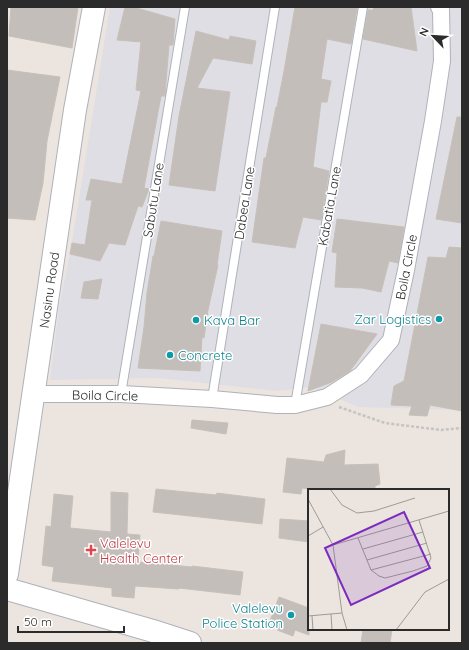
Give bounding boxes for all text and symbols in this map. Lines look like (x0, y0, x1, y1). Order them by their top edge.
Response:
north arrow (413, 16, 453, 56)
text: N (416, 25, 432, 38)
street label: Sabutu Lane (139, 161, 167, 239)
street label: Dabea Lane (230, 165, 258, 241)
street label: Kabatia Lane (314, 165, 344, 247)
street label: Boila Circle (392, 233, 420, 301)
street label: Nasinu Road (36, 251, 62, 329)
place label: Zar Logistics (354, 311, 431, 327)
place label: Kava Bar (204, 312, 260, 328)
marker: Zar Logistics (434, 314, 444, 324)
marker: Kava Bar (191, 315, 201, 325)
place label: Concrete (178, 347, 232, 363)
marker: Concrete (165, 350, 175, 360)
street label: Boila Circle (72, 386, 138, 404)
inset map (308, 489, 449, 630)
place label: Valelevu Health Center (100, 535, 183, 566)
marker: Valelevu Health Center (85, 544, 97, 556)
place label: Valelevu Police Station (202, 600, 283, 631)
scale bar (18, 608, 124, 634)
marker: Valelevu Police Station (286, 610, 296, 620)
text: 50 m (24, 614, 52, 629)

